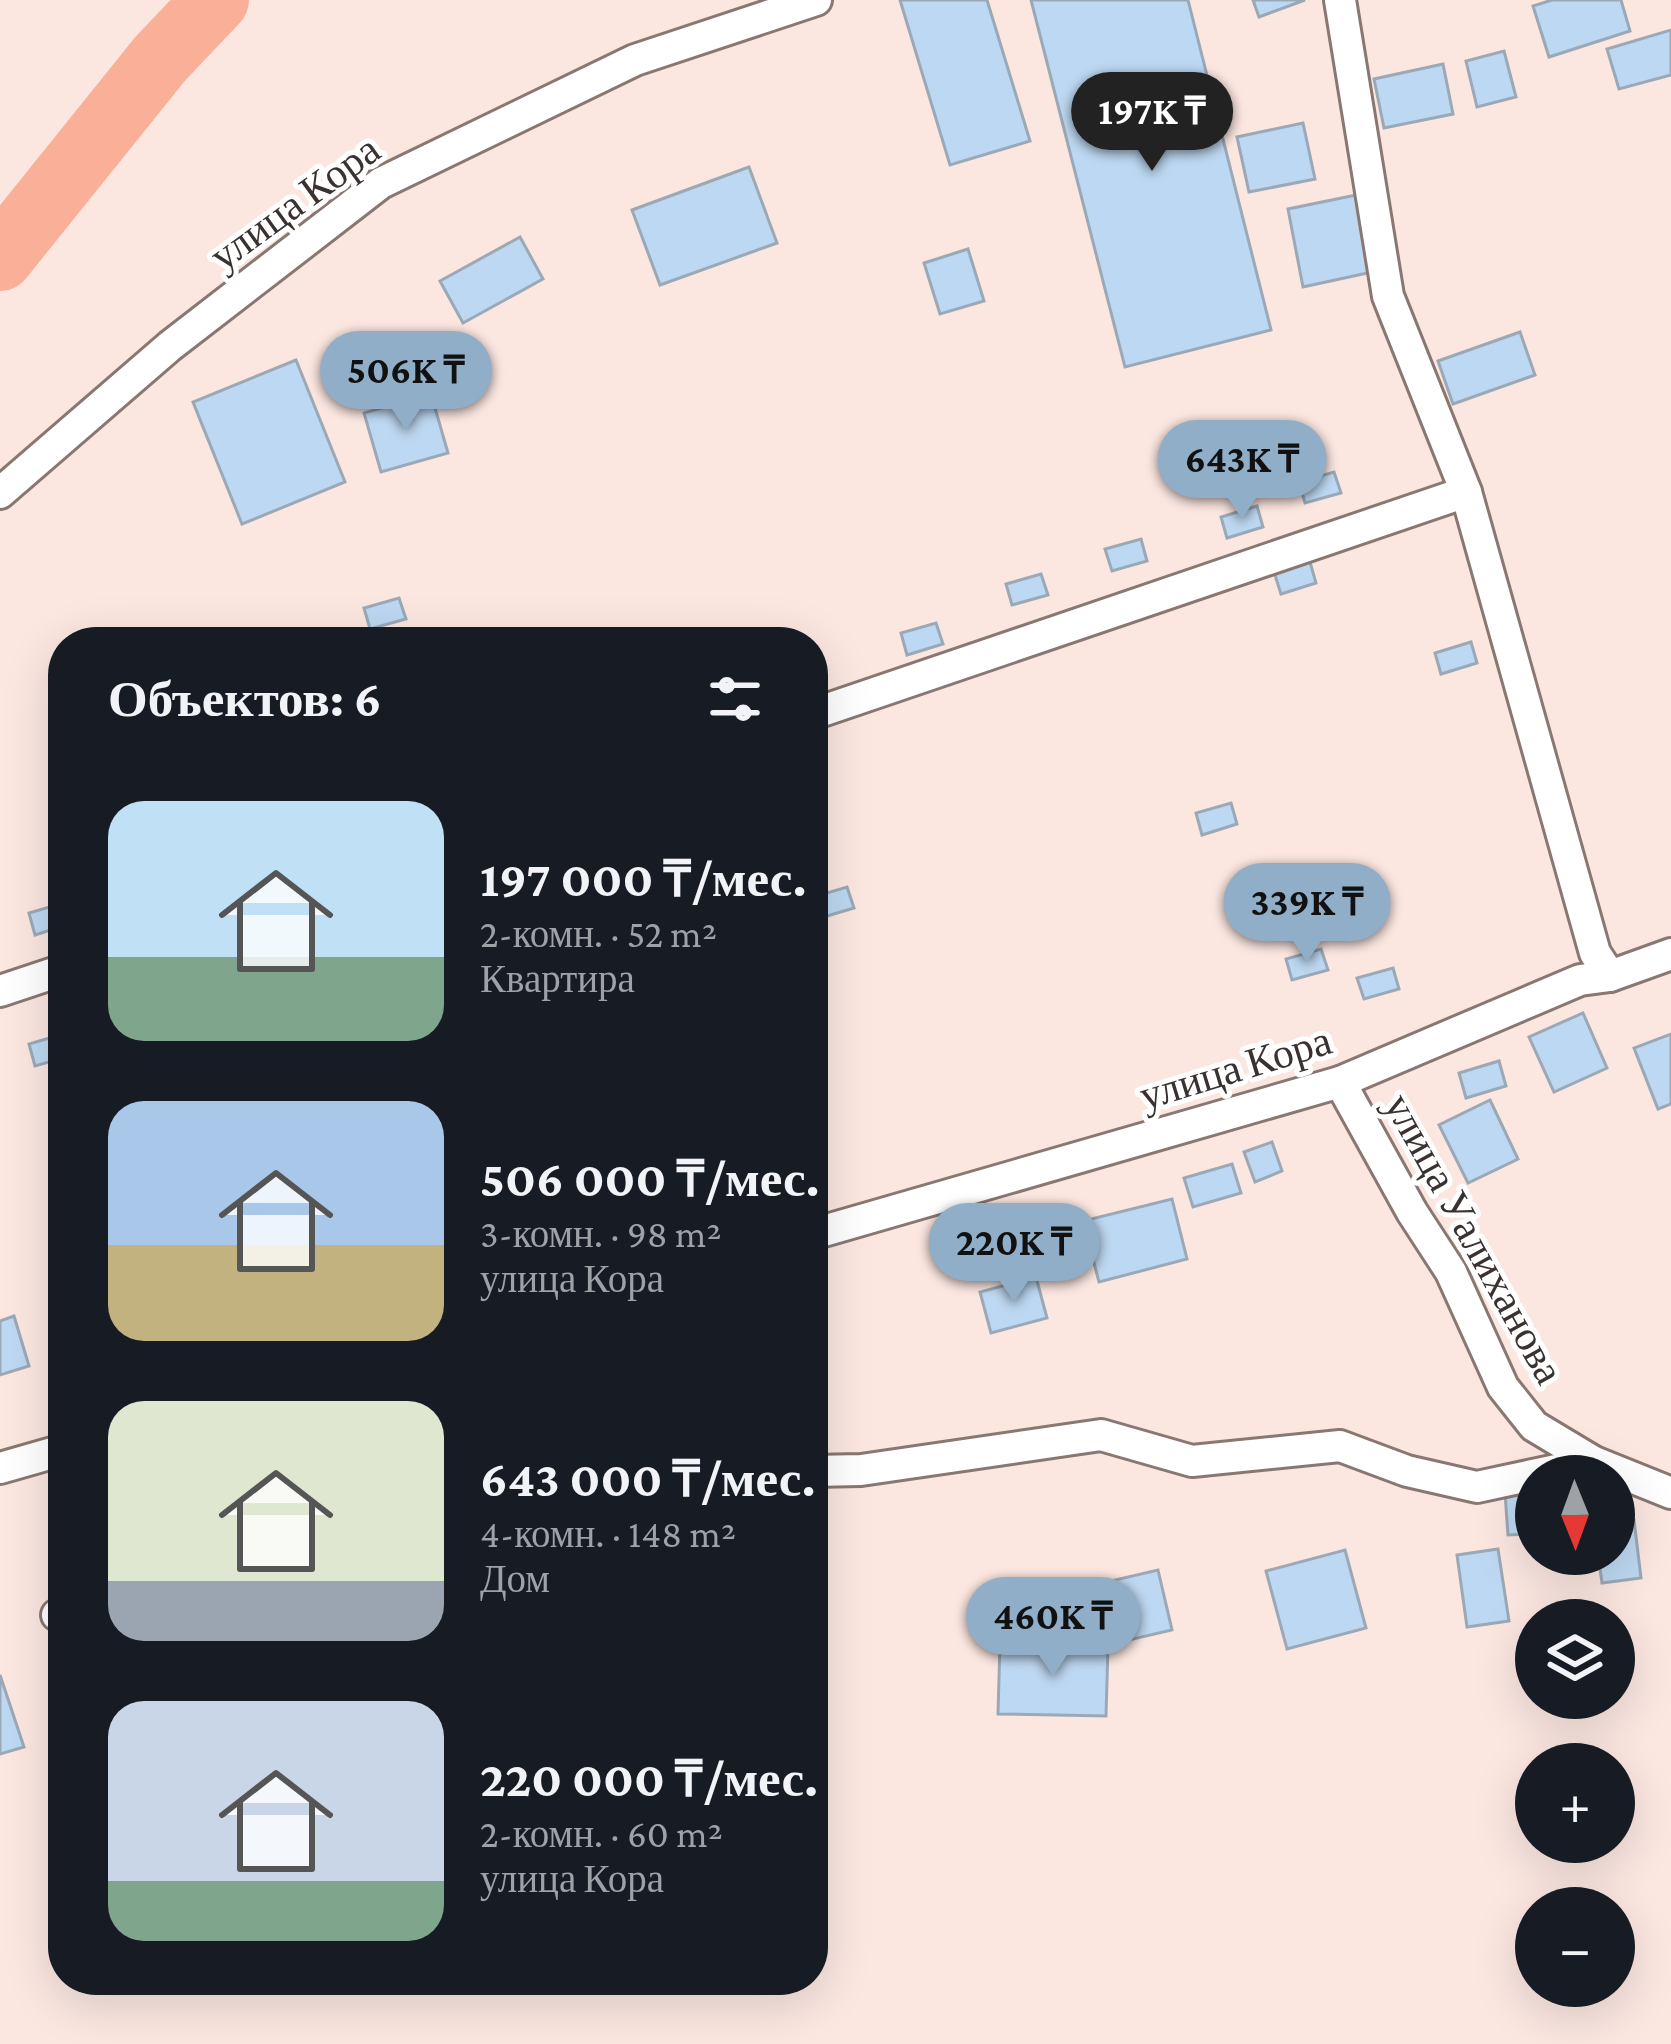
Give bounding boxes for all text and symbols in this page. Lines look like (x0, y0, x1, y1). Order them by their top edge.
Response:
pin: 197K ₸ (1054, 72, 1250, 174)
text: 197K ₸ (1098, 89, 1206, 132)
street label: улица Кора (200, 125, 389, 280)
pin: 506K ₸ (308, 331, 504, 433)
text: 506K ₸ (347, 348, 465, 391)
pin: 643K ₸ (1144, 420, 1340, 522)
text: 643K ₸ (1185, 437, 1299, 480)
icon: filters (702, 666, 768, 732)
text: Объектов: 6 (108, 670, 382, 727)
icon: home (204, 849, 348, 993)
text: 197 000 ₸/мес. (480, 850, 807, 907)
pin: 339K ₸ (1209, 863, 1405, 965)
text: 339K ₸ (1251, 880, 1363, 923)
text: 2-комн. · 52 m² (480, 912, 717, 955)
text: Квартира (480, 957, 635, 1000)
street label: улица Кора (1134, 1016, 1337, 1119)
street label: улица Уалиханова (1375, 1085, 1574, 1392)
icon: home (204, 1149, 348, 1293)
text: 506 000 ₸/мес. (480, 1150, 820, 1207)
pin: 220K ₸ (916, 1203, 1112, 1305)
text: 3-комн. · 98 m² (480, 1212, 722, 1255)
text: 220K ₸ (956, 1220, 1072, 1263)
text: улица Кора (480, 1257, 664, 1300)
icon: home (204, 1449, 348, 1593)
text: 643 000 ₸/мес. (480, 1450, 816, 1507)
north arrow (1515, 1455, 1635, 1575)
map controls (1515, 1455, 1635, 2007)
text: 4-комн. · 148 m² (480, 1512, 736, 1555)
text: Дом (480, 1557, 550, 1600)
pin: 460K ₸ (955, 1577, 1151, 1679)
text: 460K ₸ (993, 1594, 1113, 1637)
button: layers (1515, 1599, 1635, 1719)
button: + (1515, 1743, 1635, 1863)
icon: home (204, 1749, 348, 1893)
text: 220 000 ₸/мес. (480, 1750, 818, 1807)
text: 2-комн. · 60 m² (480, 1812, 723, 1855)
text: улица Кора (480, 1857, 664, 1900)
button: − (1515, 1887, 1635, 2007)

